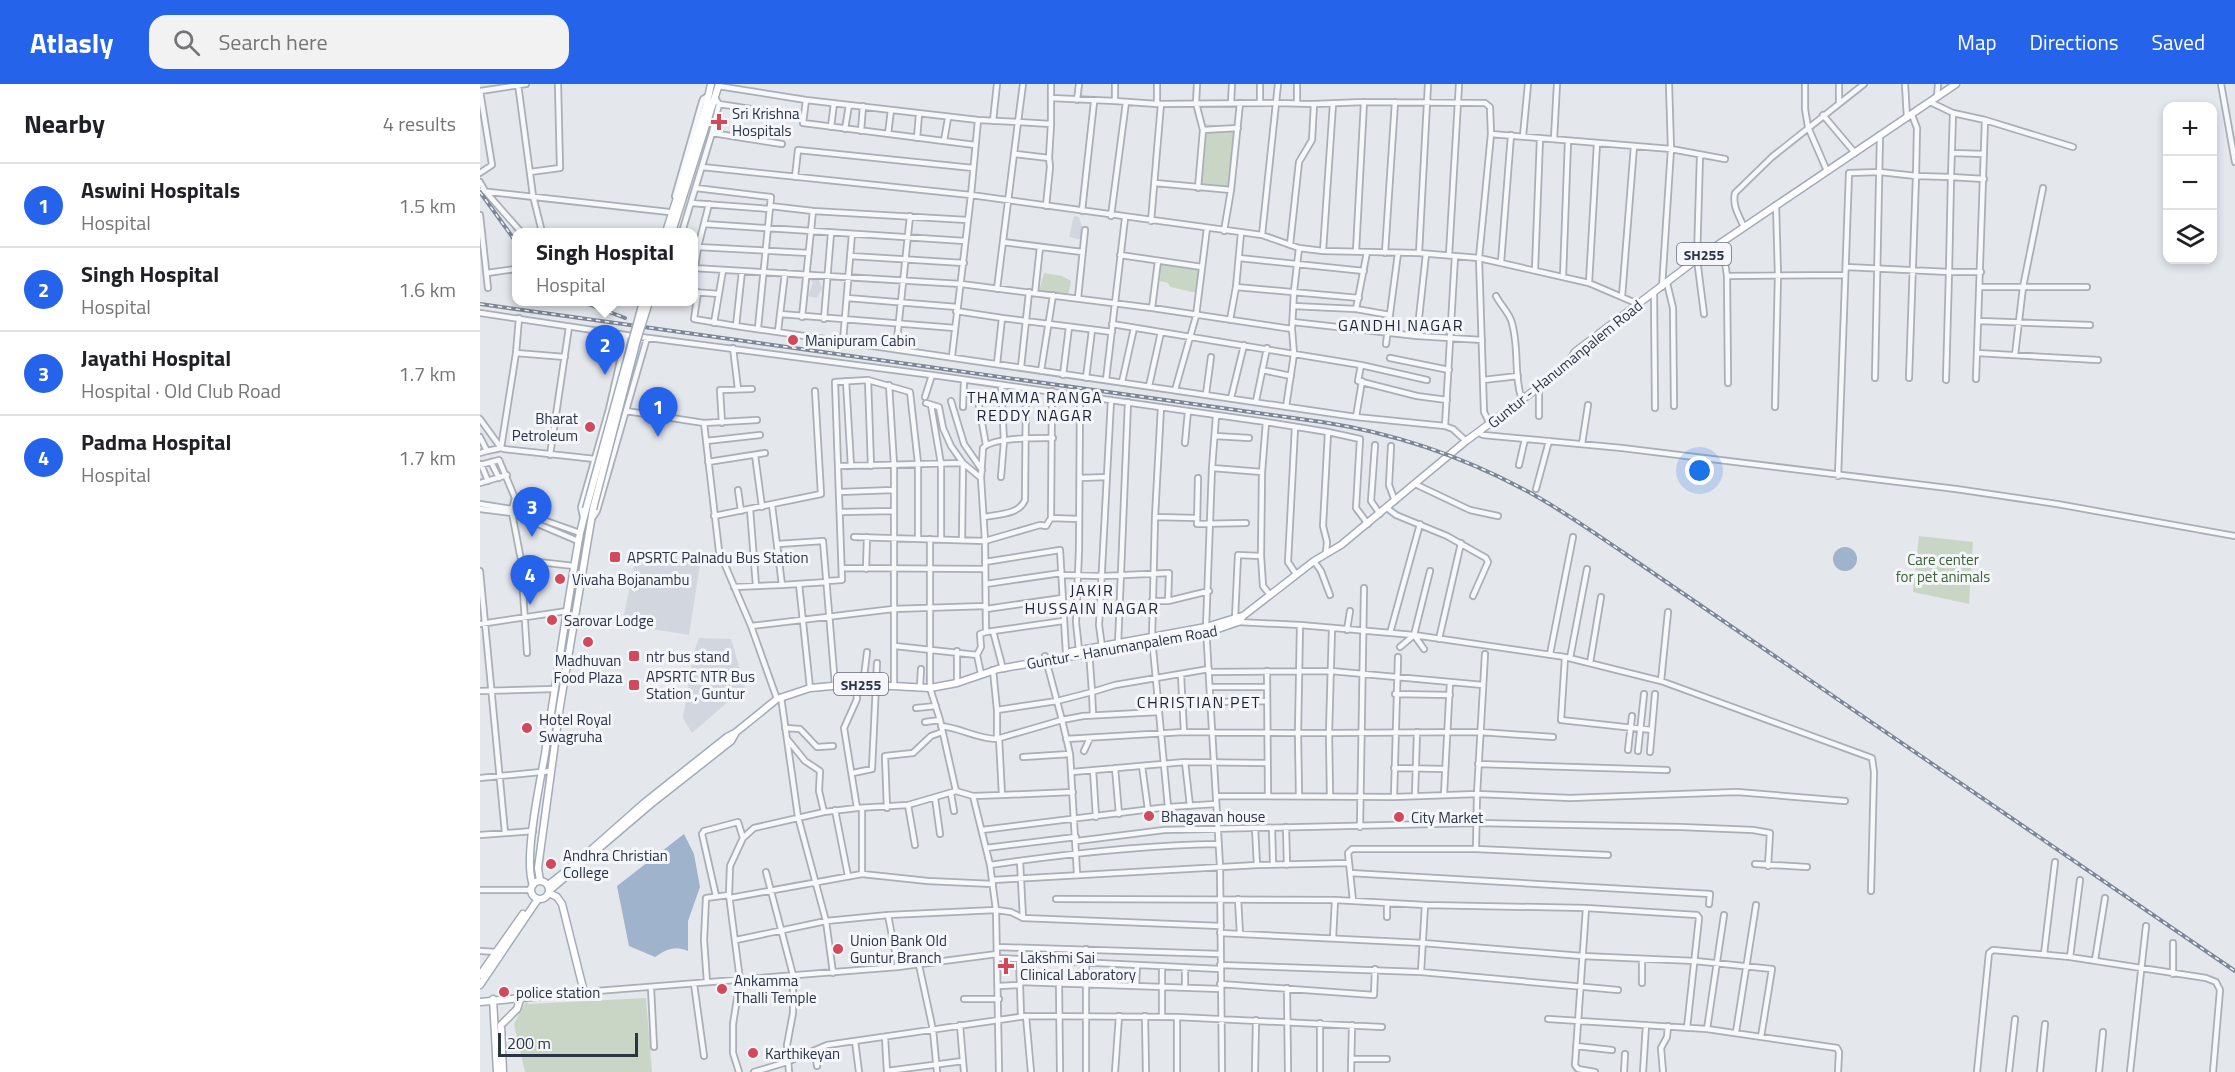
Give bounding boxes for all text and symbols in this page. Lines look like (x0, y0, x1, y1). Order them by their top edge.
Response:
search box (149, 15, 569, 69)
text: Atlasly (30, 21, 113, 64)
text: Search here (218, 25, 328, 59)
icon: search (170, 26, 203, 59)
text: Map (1957, 26, 1997, 58)
text: Directions (2030, 26, 2119, 58)
text: Saved (2152, 26, 2205, 58)
place label: Sri Krishna Hospitals (732, 102, 800, 142)
map controls (2163, 102, 2217, 264)
button: + (2163, 102, 2217, 156)
text: Nearby (24, 104, 105, 143)
text: 4 results (383, 108, 456, 139)
marker: Sri Krishna Hospitals (710, 113, 728, 131)
button: − (2163, 156, 2217, 210)
text: Aswini Hospitals (81, 173, 240, 207)
text: 1 (38, 190, 49, 221)
text: 1.5 km (399, 190, 456, 221)
text: Hospital (81, 207, 151, 238)
button: layers (2163, 210, 2217, 264)
popup (512, 228, 698, 306)
text: Singh Hospital (536, 235, 674, 269)
road number: SH255 (1677, 243, 1731, 265)
text: Singh Hospital (81, 257, 219, 291)
text: Hospital (536, 269, 606, 300)
text: 2 (38, 274, 49, 305)
text: 1.6 km (399, 274, 456, 305)
text: Hospital (81, 291, 151, 322)
street label: Guntur - Hanumanpalem Road (1483, 294, 1647, 434)
district label: GANDHI NAGAR (1338, 313, 1464, 337)
pin: 2 (586, 326, 624, 375)
place label: Manipuram Cabin (805, 329, 916, 352)
marker: Manipuram Cabin (786, 333, 800, 347)
text: Jayathi Hospital (81, 341, 231, 375)
text: 3 (38, 358, 49, 389)
text: 1.7 km (399, 358, 456, 389)
text: Hospital · Old Club Road (81, 375, 281, 406)
district label: THAMMA RANGA REDDY NAGAR (967, 385, 1103, 427)
pin: 1 (638, 388, 678, 437)
place label: Bharat Petroleum (512, 407, 579, 447)
marker: Bharat Petroleum (583, 420, 597, 434)
text: Padma Hospital (81, 425, 231, 459)
text: 4 (38, 442, 49, 473)
text: 1.7 km (399, 442, 456, 473)
your location (1685, 456, 1714, 485)
text: Hospital (81, 459, 151, 490)
pin: 3 (512, 488, 552, 537)
place label: APSRTC Palnadu Bus Station (627, 546, 809, 569)
park label: Care center for pet animals (1896, 548, 1990, 588)
marker: APSRTC Palnadu Bus Station (608, 550, 622, 564)
pin: 4 (511, 556, 550, 605)
place label: Vivaha Bojanambu (572, 568, 689, 591)
marker: Vivaha Bojanambu (553, 572, 567, 586)
district label: JAKIR HUSSAIN NAGAR (1024, 578, 1160, 620)
place label: Sarovar Lodge (564, 609, 654, 632)
marker: Sarovar Lodge (545, 613, 559, 627)
street label: Guntur - Hanumanpalem Road (1025, 619, 1219, 675)
marker: Madhuvan Food Plaza (581, 635, 595, 649)
place label: ntr bus stand (646, 645, 730, 668)
place label: Madhuvan Food Plaza (554, 649, 623, 689)
marker: ntr bus stand (627, 649, 641, 663)
place label: APSRTC NTR Bus Station , Guntur (646, 665, 755, 705)
road number: SH255 (834, 673, 888, 695)
marker: APSRTC NTR Bus Station , Guntur (627, 678, 641, 692)
district label: CHRISTIAN PET (1137, 690, 1261, 714)
place label: Hotel Royal Swagruha (539, 708, 611, 748)
marker: Hotel Royal Swagruha (520, 721, 534, 735)
place label: Bhagavan house (1161, 805, 1265, 828)
place label: City Market (1411, 806, 1484, 829)
marker: Bhagavan house (1142, 809, 1156, 823)
marker: City Market (1392, 810, 1406, 824)
place label: Andhra Christian College (563, 844, 668, 884)
marker: Andhra Christian College (544, 857, 558, 871)
place label: Union Bank Old Guntur Branch (850, 929, 947, 969)
marker: Union Bank Old Guntur Branch (831, 942, 845, 956)
place label: Lakshmi Sai Clinical Laboratory (1020, 946, 1136, 986)
marker: Lakshmi Sai Clinical Laboratory (997, 957, 1015, 975)
place label: Ankamma Thalli Temple (734, 969, 817, 1009)
place label: police station (516, 981, 600, 1004)
marker: Ankamma Thalli Temple (715, 982, 729, 996)
marker: police station (497, 985, 511, 999)
scale bar (498, 1030, 638, 1058)
text: 200 m (507, 1031, 551, 1055)
place label: Karthikeyan (765, 1042, 840, 1065)
marker: Karthikeyan (746, 1046, 760, 1060)

